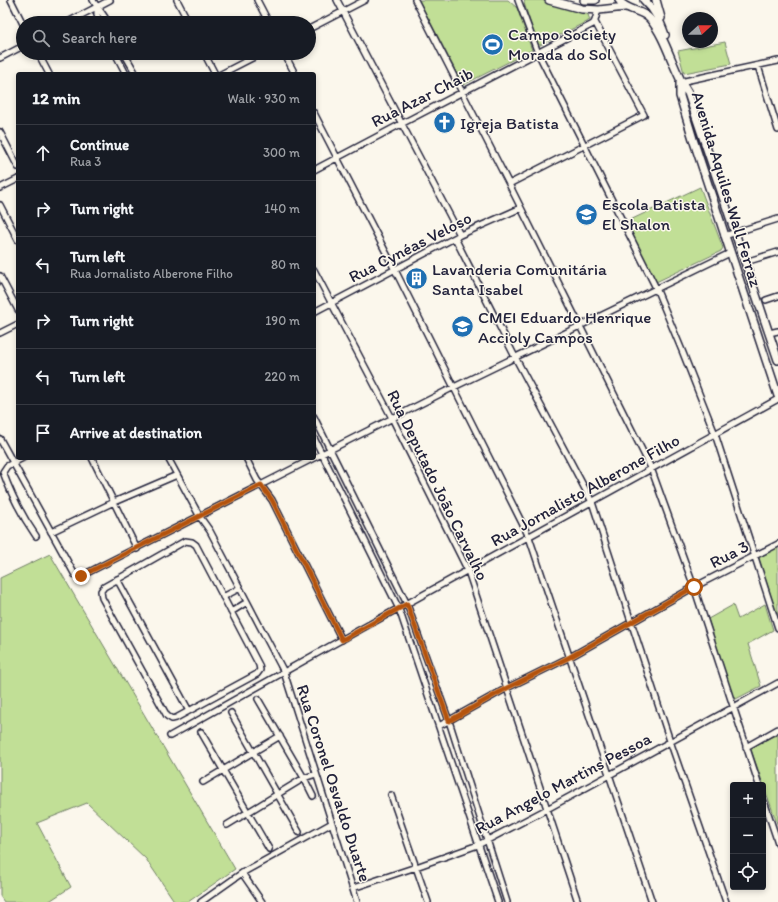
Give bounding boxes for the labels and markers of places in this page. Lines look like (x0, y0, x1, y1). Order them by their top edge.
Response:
place label: Campo Society Morada do Sol (508, 24, 616, 64)
sports icon: Campo Society Morada do Sol (479, 31, 505, 57)
church icon: Igreja Batista (431, 110, 457, 136)
place label: Igreja Batista (460, 113, 559, 133)
place label: Escola Batista El Shalon (602, 194, 705, 234)
school or university icon: Escola Batista El Shalon (573, 201, 599, 227)
place label: Lavanderia Comunitária Santa Isabel (432, 259, 607, 299)
building icon: Lavanderia Comunitária Santa Isabel (403, 266, 429, 292)
place label: CMEI Eduardo Henrique Accioly Campos (478, 307, 651, 347)
school or university icon: CMEI Eduardo Henrique Accioly Campos (450, 314, 476, 340)

